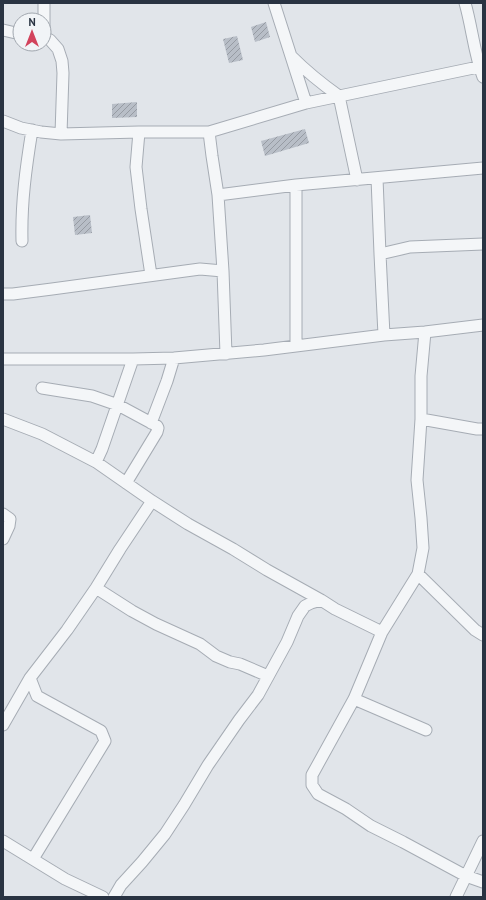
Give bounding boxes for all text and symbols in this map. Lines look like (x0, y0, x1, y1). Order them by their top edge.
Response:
north arrow (12, 12, 52, 52)
text: N (28, 15, 36, 29)

